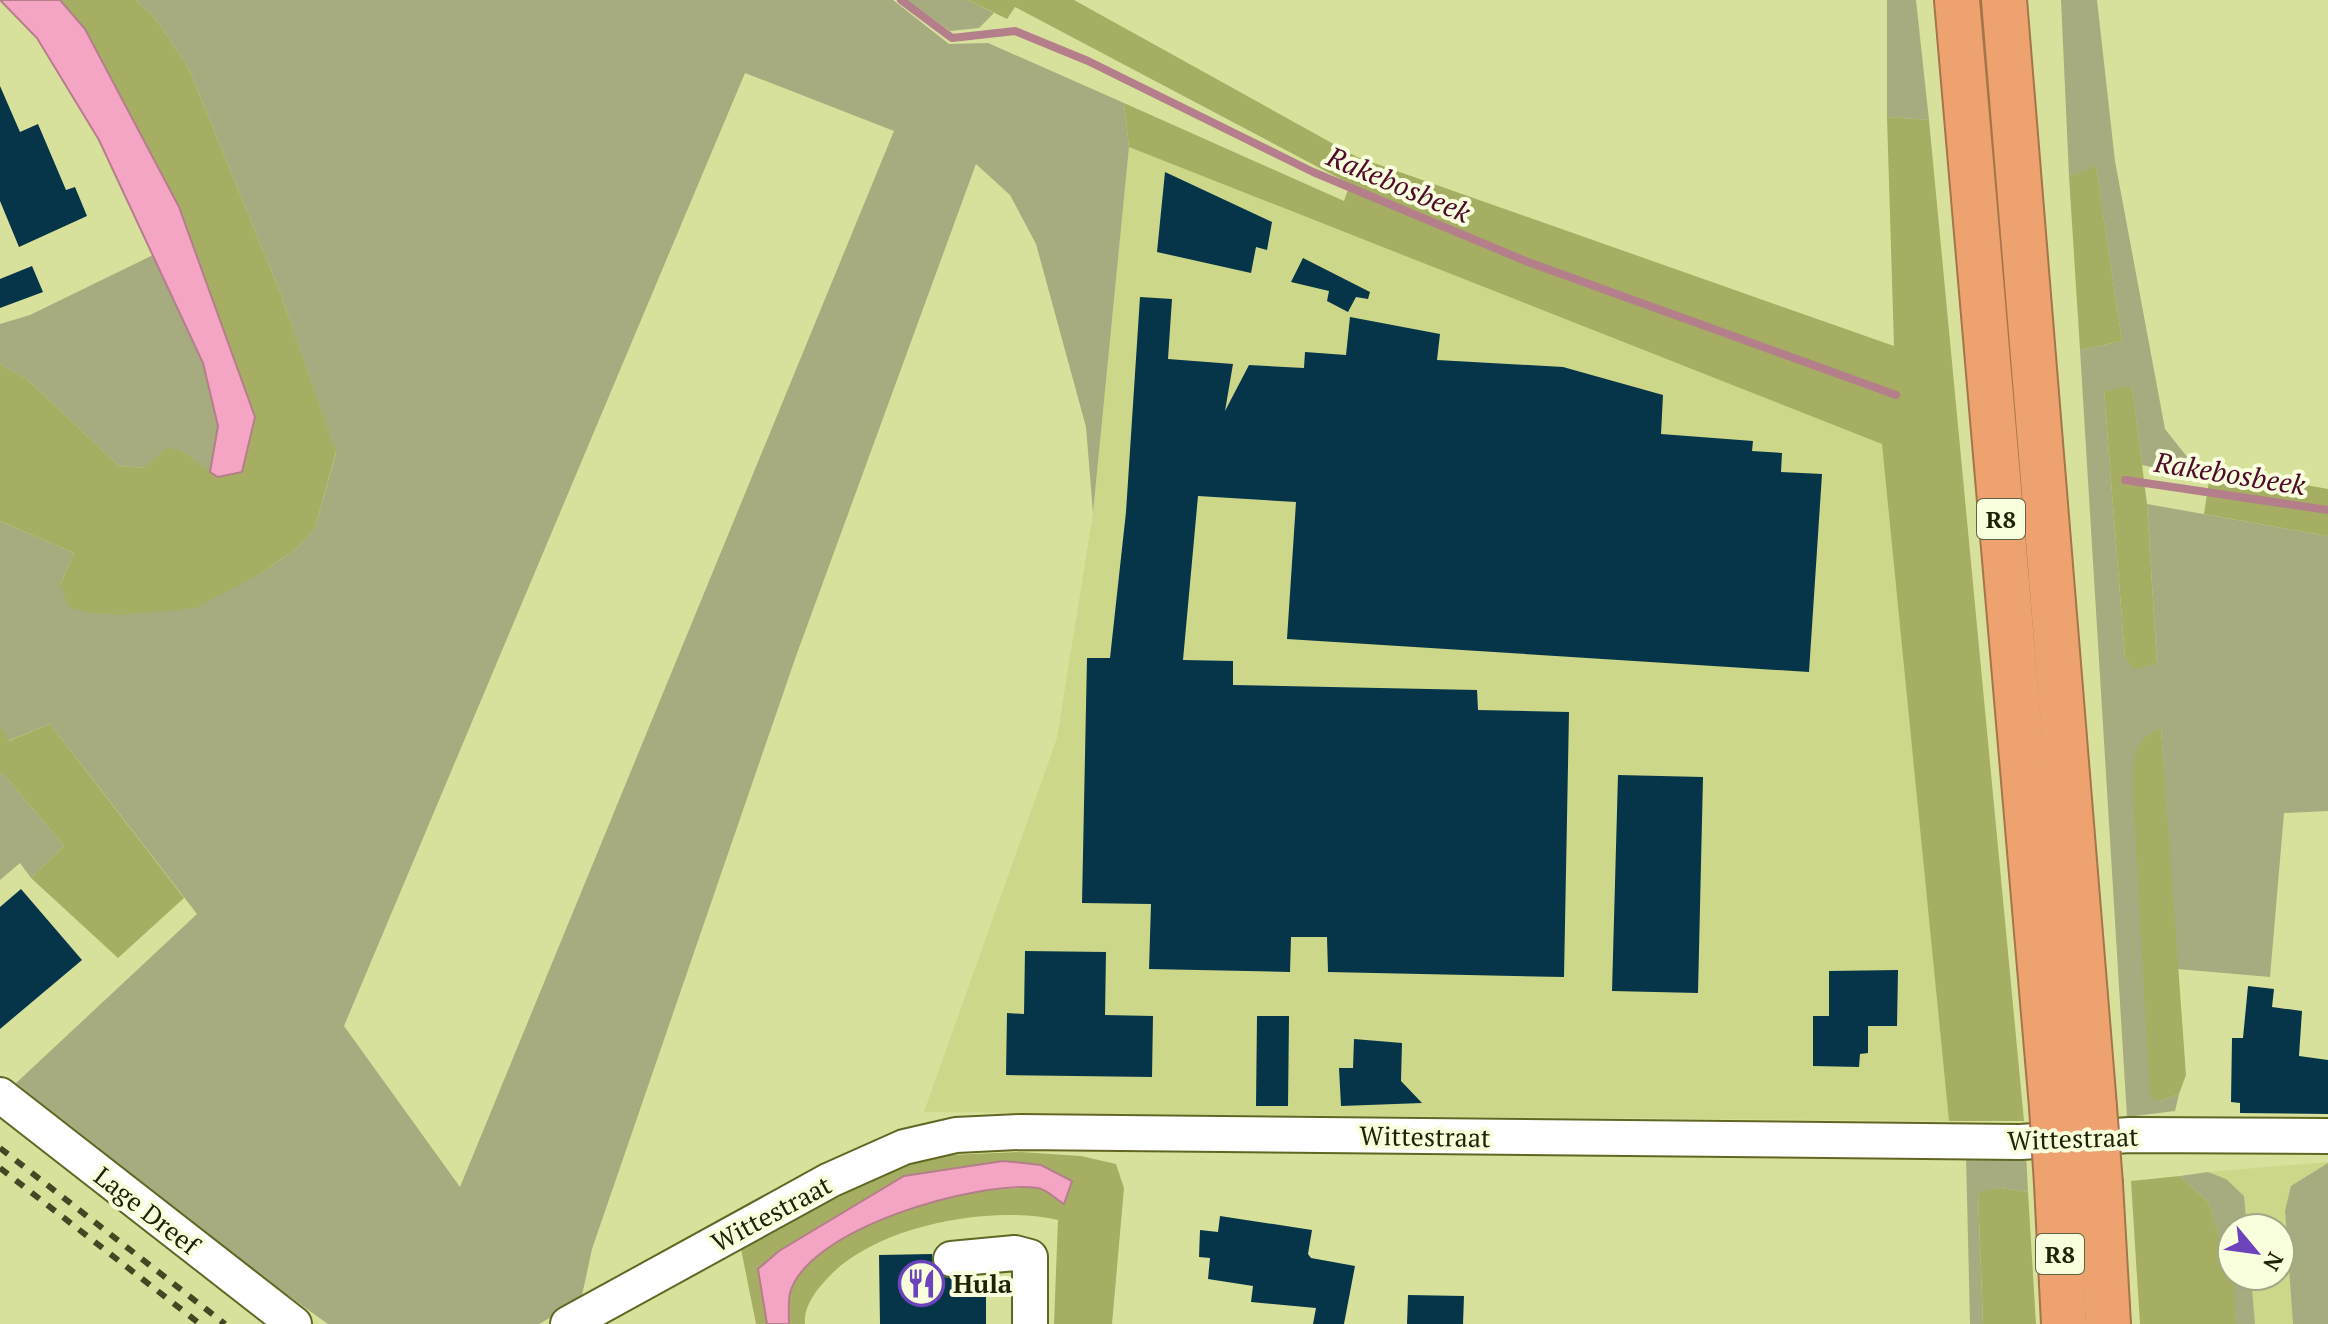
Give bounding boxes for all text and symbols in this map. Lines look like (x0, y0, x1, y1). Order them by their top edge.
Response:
water label: Rakebosbeek (1321, 137, 1477, 231)
water label: Rakebosbeek (2151, 443, 2309, 503)
road number: R8 (1977, 499, 2025, 539)
street label: Wittestraat (1359, 1118, 1491, 1154)
street label: Wittestraat (2007, 1119, 2140, 1157)
street label: Lage Dreef (88, 1158, 208, 1263)
street label: Wittestraat (705, 1167, 837, 1259)
north arrow (2216, 1212, 2296, 1292)
road number: R8 (2036, 1234, 2084, 1274)
text: N (2257, 1248, 2291, 1277)
restaurant icon: Hula (898, 1259, 946, 1307)
place label: Hula (953, 1266, 1013, 1300)

